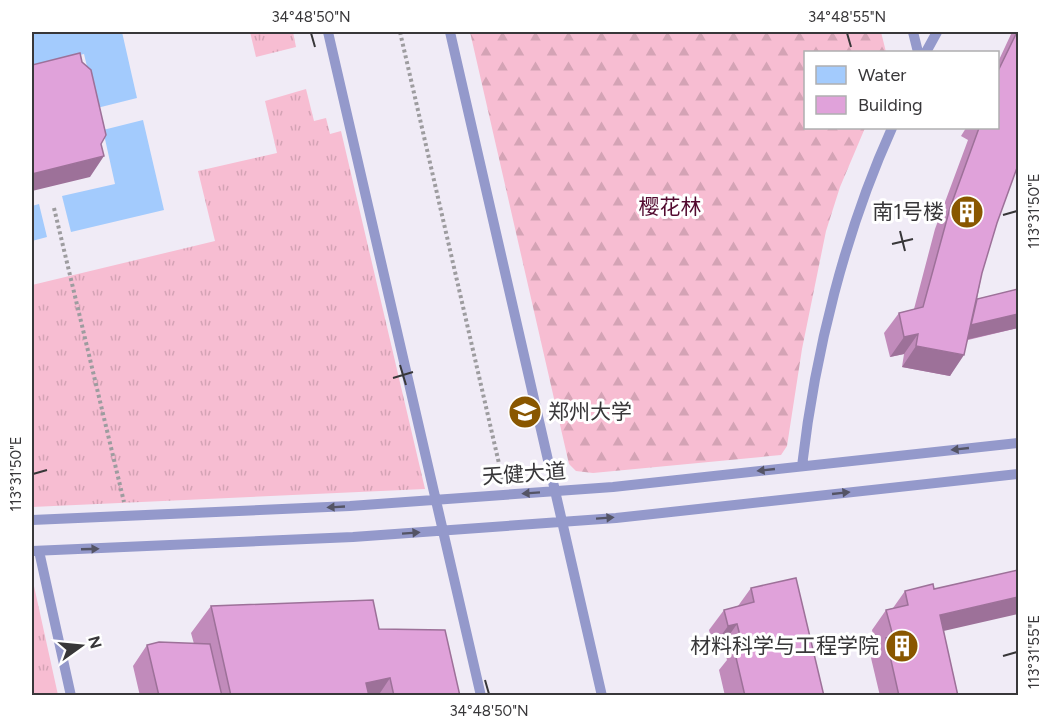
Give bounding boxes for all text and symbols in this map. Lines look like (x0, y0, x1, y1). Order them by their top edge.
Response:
text: 34°48'50"N (271, 8, 351, 26)
text: 34°48'55"N (808, 8, 886, 26)
legend (804, 51, 999, 129)
text: Water (858, 64, 906, 86)
text: Building (858, 94, 923, 116)
text: 113°31'50"E (1025, 173, 1043, 249)
park label: 樱花林 (639, 194, 702, 219)
building icon: 南1号楼 (949, 194, 985, 230)
place label: 南1号楼 (872, 199, 944, 224)
school or university icon: 郑州大学 (507, 394, 543, 430)
place label: 郑州大学 (548, 399, 632, 424)
text: 113°31'50"E (7, 436, 25, 512)
one-way arrow (951, 444, 970, 454)
street label: 天健大道 (481, 458, 567, 489)
one-way arrow (757, 465, 776, 475)
one-way arrow (521, 488, 540, 498)
one-way arrow (831, 489, 850, 498)
one-way arrow (327, 502, 346, 511)
one-way arrow (596, 514, 615, 523)
one-way arrow (401, 528, 420, 538)
one-way arrow (80, 545, 99, 554)
text: 113°31'55"E (1025, 615, 1043, 689)
north arrow (51, 616, 111, 676)
building icon: 材料科学与工程学院 (884, 628, 920, 664)
place label: 材料科学与工程学院 (690, 633, 879, 658)
text: N (84, 634, 106, 651)
text: 34°48'50"N (449, 702, 529, 720)

